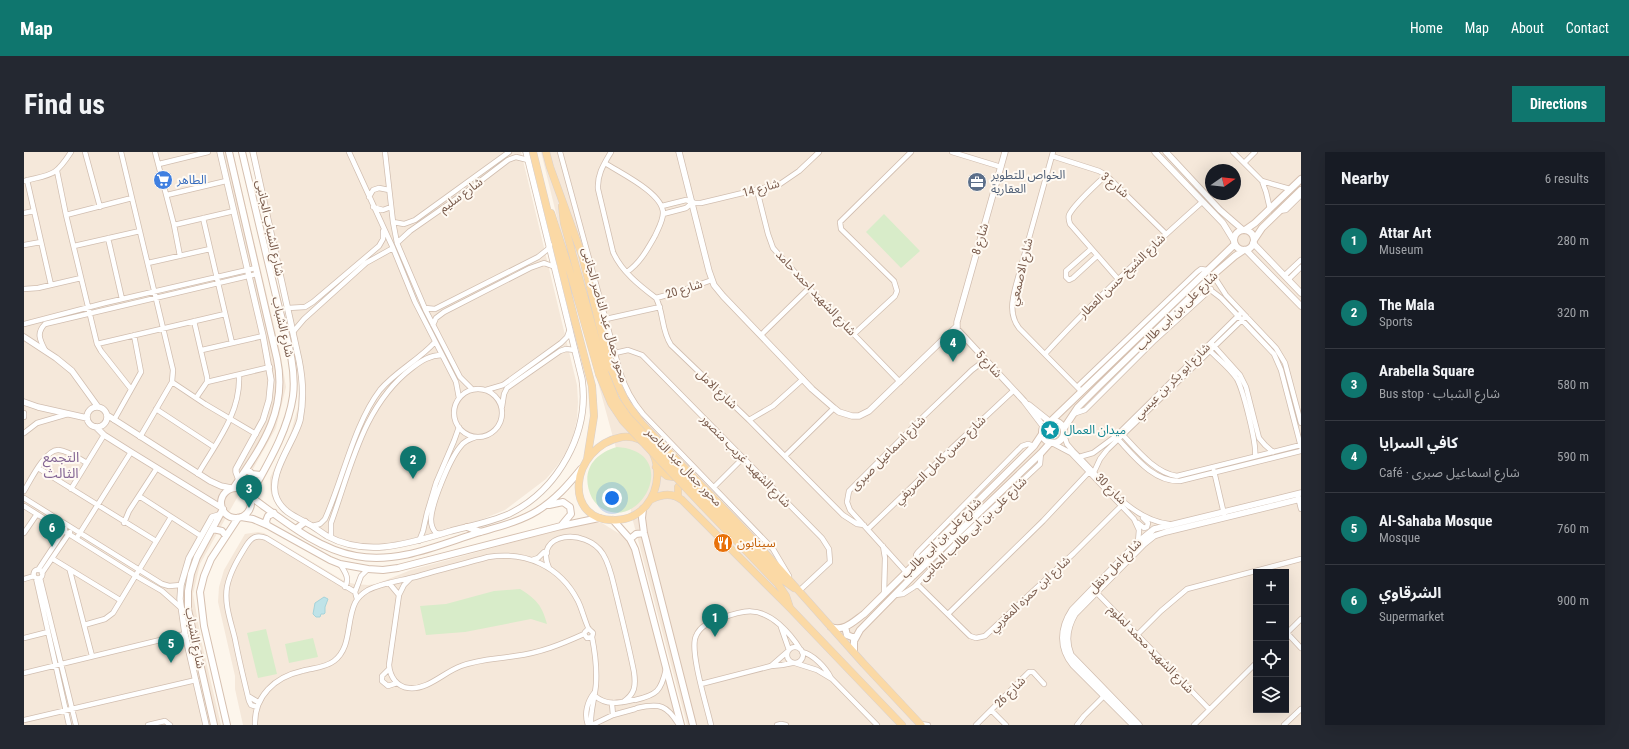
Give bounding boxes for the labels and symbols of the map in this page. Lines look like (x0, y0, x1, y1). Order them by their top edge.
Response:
north arrow (1205, 164, 1241, 200)
place label: الخواص للتطوير العقارية (990, 168, 1065, 196)
supermarket icon: الطاهر (152, 169, 174, 191)
street label: شارع 3 (1097, 169, 1132, 202)
office icon: الخواص للتطوير العقارية (966, 171, 988, 193)
place label: الطاهر (176, 173, 207, 187)
street label: شارع سليم (437, 175, 487, 217)
street label: شارع 14 (741, 176, 782, 202)
street label: شارع الشباب الجانبى (251, 179, 287, 278)
street label: شارع 8 (969, 222, 993, 257)
street label: شارع الشيخ حسن العطار (1075, 231, 1170, 323)
street label: شارع الاصمعي (1006, 237, 1038, 308)
street label: محور جمال عبد الناصر الجانبى (579, 246, 631, 384)
street label: شارع الشهيد احمد حامد (771, 248, 859, 340)
street label: شارع على بن ابى طالب (1133, 269, 1222, 355)
street label: شارع 20 (664, 277, 705, 303)
street label: شارع الشباب (267, 295, 297, 359)
pin: 4 (940, 329, 966, 362)
street label: شارع ابو بكر بن عيسي (1131, 340, 1215, 424)
street label: شارع 5 (971, 347, 1005, 382)
street label: شارع الامل (692, 366, 740, 413)
street label: شارع الشهيد غريب منصور (696, 411, 794, 512)
street label: شارع اسماعيل صبرى (848, 413, 930, 495)
street label: شارع حسن كامل الصريفي (892, 413, 990, 509)
place icon: ميدان العمال (1039, 419, 1061, 441)
place label: ميدان العمال (1064, 423, 1126, 437)
street label: محور جمال عبد الناصر (642, 424, 725, 509)
pin: 2 (400, 446, 426, 479)
district label: التجمع الثالث (43, 449, 79, 481)
street label: شارع 30 (1091, 471, 1129, 509)
street label: شارع على بن ابى طالب الجانبى (916, 474, 1030, 584)
pin: 3 (236, 475, 262, 508)
your location (602, 488, 622, 508)
street label: شارع على بن ابى طالب (898, 495, 984, 581)
pin: 6 (39, 514, 65, 547)
restaurant icon: سينابون (712, 532, 734, 554)
place label: سينابون (737, 536, 776, 550)
street label: شارع امل دنقل (1085, 536, 1146, 598)
street label: شارع ابن حمزه المغربي (987, 553, 1075, 637)
street label: شارع الشهيد محمد لملوم (1104, 602, 1197, 697)
pin: 1 (702, 604, 728, 637)
street label: شارع الشباب (180, 606, 208, 670)
pin: 5 (158, 630, 184, 663)
street label: شارع 26 (992, 674, 1030, 712)

